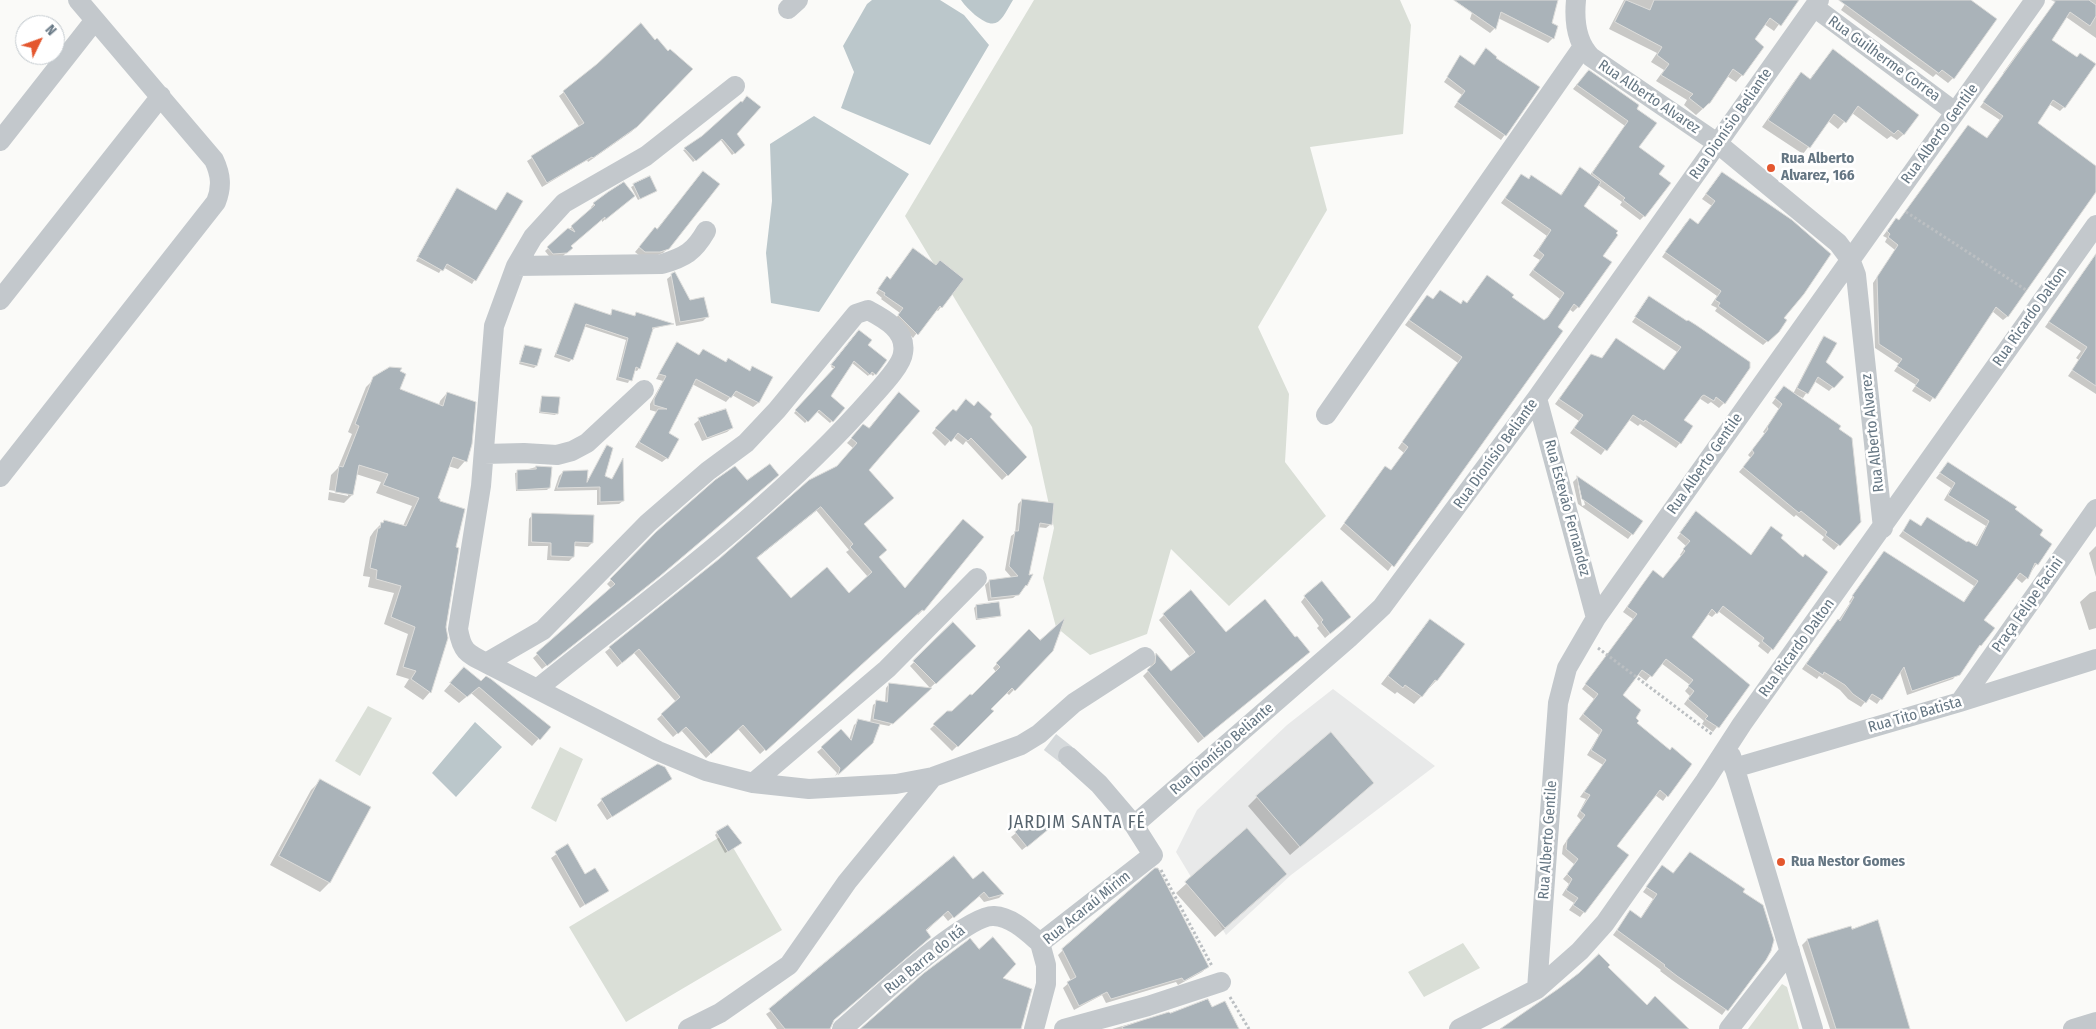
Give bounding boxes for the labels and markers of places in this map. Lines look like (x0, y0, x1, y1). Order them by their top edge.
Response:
place label: Rua Alberto Alvarez, 166 (1781, 150, 1855, 185)
marker: Rua Alberto Alvarez, 166 (1765, 162, 1777, 174)
place label: Rua Nestor Gomes (1791, 853, 1905, 871)
marker: Rua Nestor Gomes (1775, 856, 1787, 868)

